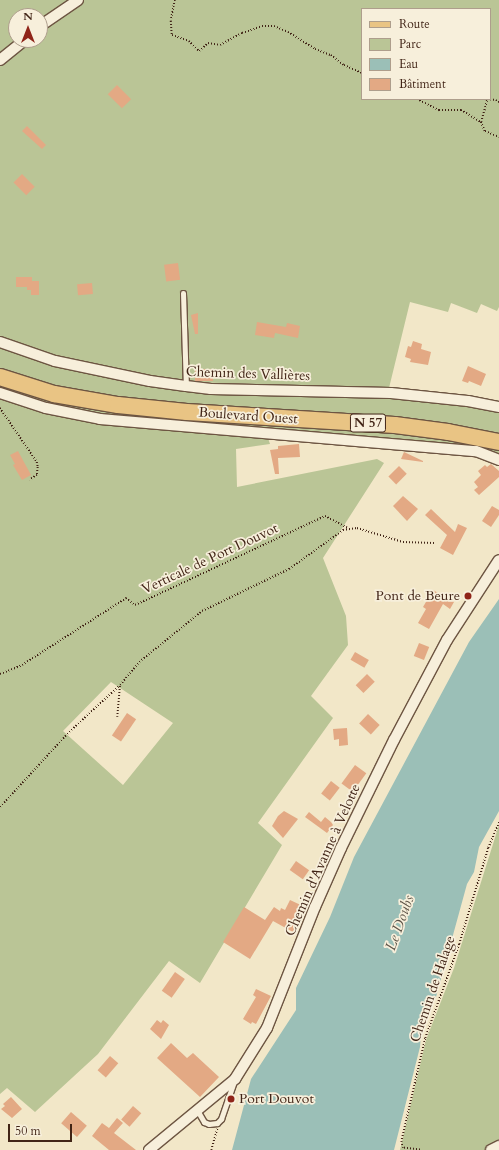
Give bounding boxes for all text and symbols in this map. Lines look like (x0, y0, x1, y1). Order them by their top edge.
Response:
north arrow (8, 8, 48, 48)
legend (361, 8, 491, 100)
text: N (23, 9, 33, 24)
text: Route (399, 16, 430, 32)
text: Parc (399, 36, 421, 52)
text: Eau (399, 56, 418, 72)
text: Bâtiment (399, 76, 446, 92)
street label: Chemin des Vallières (186, 363, 310, 385)
street label: Boulevard Ouest (198, 404, 298, 428)
road number: N 57 (349, 412, 387, 434)
street label: Verticale de Port Douvot (139, 520, 281, 598)
place label: Pont de Beure (375, 588, 460, 604)
marker: Pont de Beure (463, 591, 473, 601)
street label: Chemin d'Avanne à Velotte (282, 781, 364, 939)
water label: Le Doubs (382, 893, 418, 953)
street label: Chemin de Halage (407, 934, 459, 1044)
place label: Port Douvot (239, 1091, 314, 1107)
marker: Port Douvot (226, 1094, 236, 1104)
scale bar (10, 1116, 74, 1142)
text: 50 m (15, 1123, 41, 1139)

